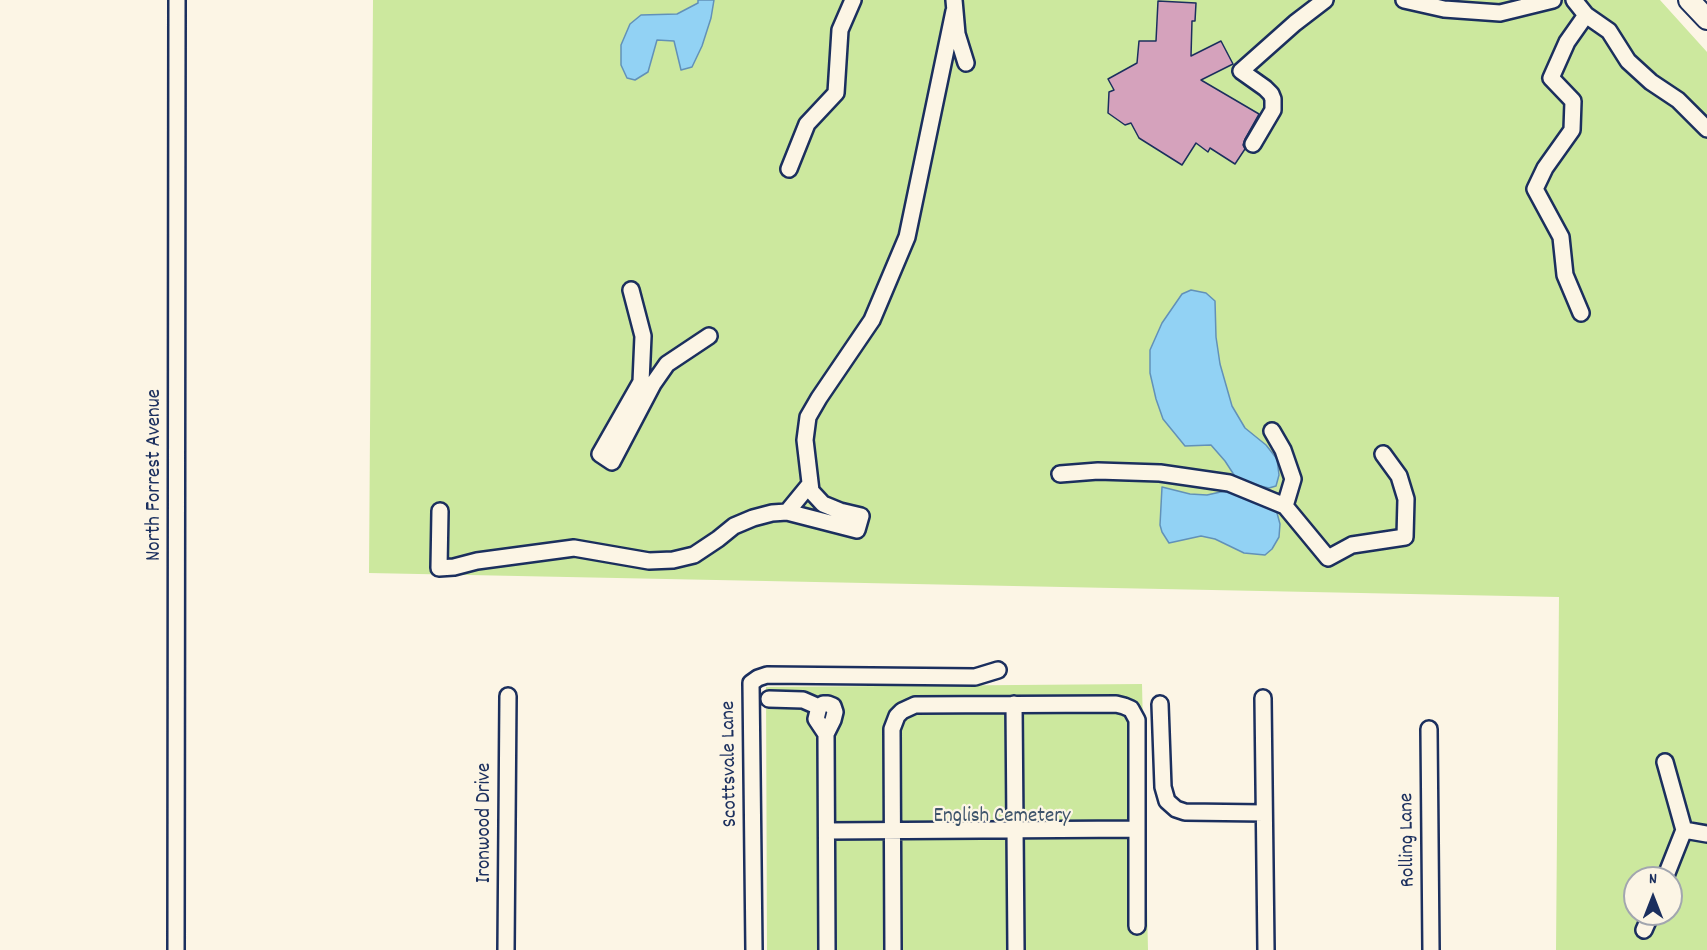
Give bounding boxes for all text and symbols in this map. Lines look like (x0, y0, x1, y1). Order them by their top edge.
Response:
street label: North Forrest Avenue (143, 389, 169, 561)
street label: Scottsvale Lane (717, 701, 745, 827)
street label: Ironwood Drive (473, 763, 499, 883)
street label: Rolling Lane (1396, 793, 1422, 887)
park label: English Cemetery (933, 805, 1071, 831)
north arrow (1623, 866, 1683, 926)
text: N (1649, 868, 1657, 891)

